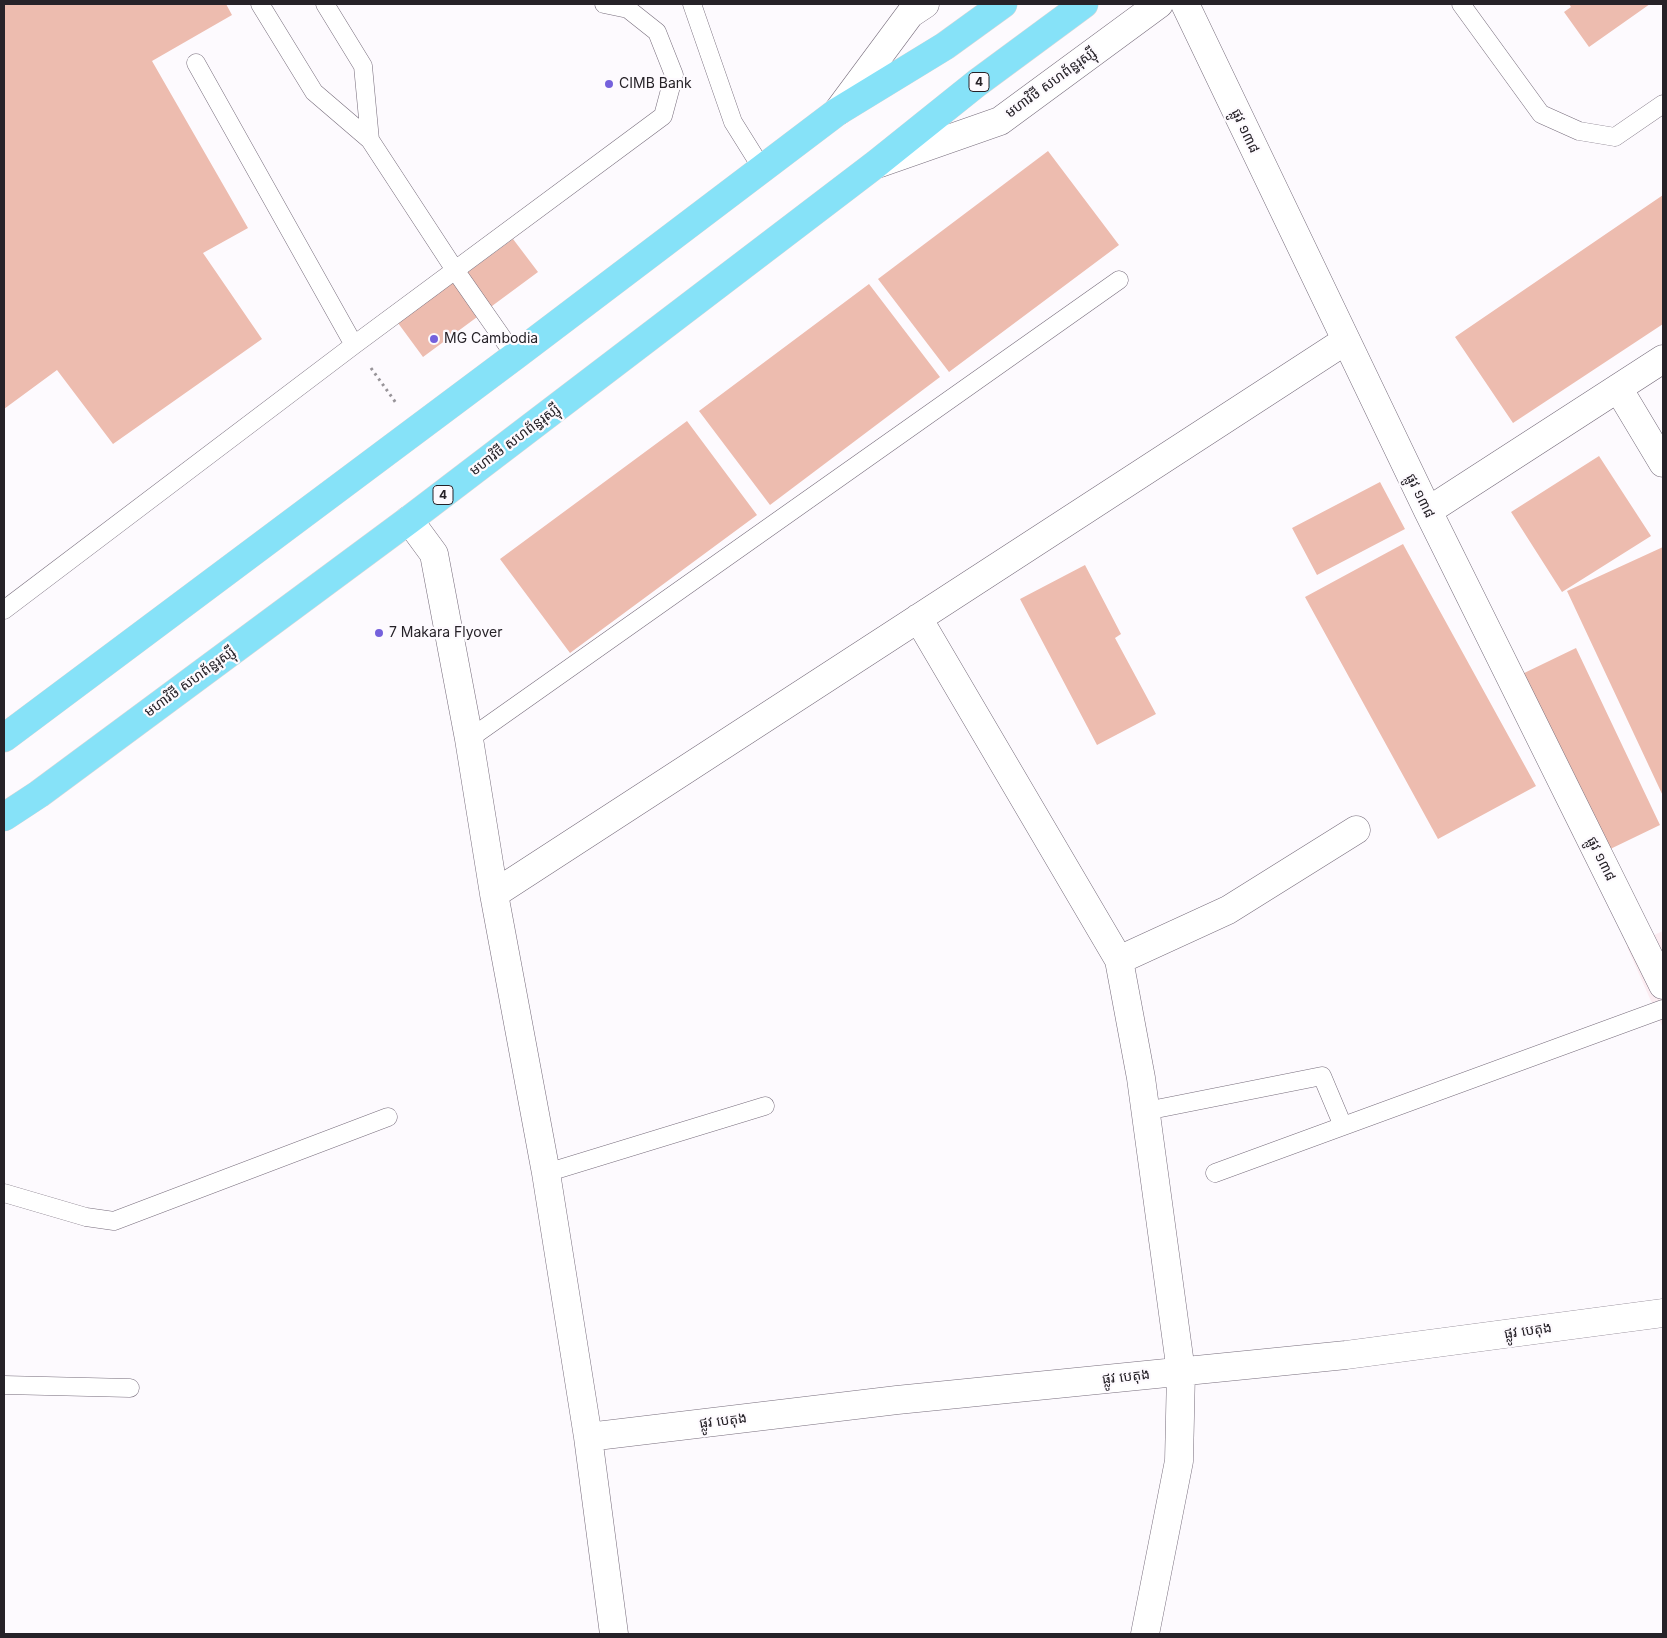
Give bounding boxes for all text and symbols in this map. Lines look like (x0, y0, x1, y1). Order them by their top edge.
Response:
street label: មហាវិថី សហព័ន្ធរុស្ស៊ី (1002, 44, 1100, 122)
road number: 4 (969, 72, 989, 91)
place label: CIMB Bank (619, 76, 692, 92)
marker: CIMB Bank (603, 78, 615, 90)
street label: ផ្លូវ ១៣៨ (1227, 106, 1263, 156)
place label: MG Cambodia (444, 331, 538, 347)
marker: MG Cambodia (428, 333, 440, 345)
street label: មហាវិថី សហព័ន្ធរុស្ស៊ី (467, 401, 563, 479)
street label: ផ្លូវ ១៣៨ (1402, 471, 1438, 521)
road number: 4 (433, 486, 453, 504)
place label: 7 Makara Flyover (389, 625, 502, 641)
marker: 7 Makara Flyover (373, 627, 385, 639)
street label: មហាវិថី សហព័ន្ធរុស្ស៊ី (141, 643, 239, 721)
street label: ផ្លូវ ១៣៨ (1583, 834, 1619, 884)
street label: ផ្លូវ បេតុង (1503, 1319, 1553, 1343)
street label: ផ្លូវ បេតុង (1101, 1366, 1151, 1388)
street label: ផ្លូវ បេតុង (698, 1410, 748, 1432)

